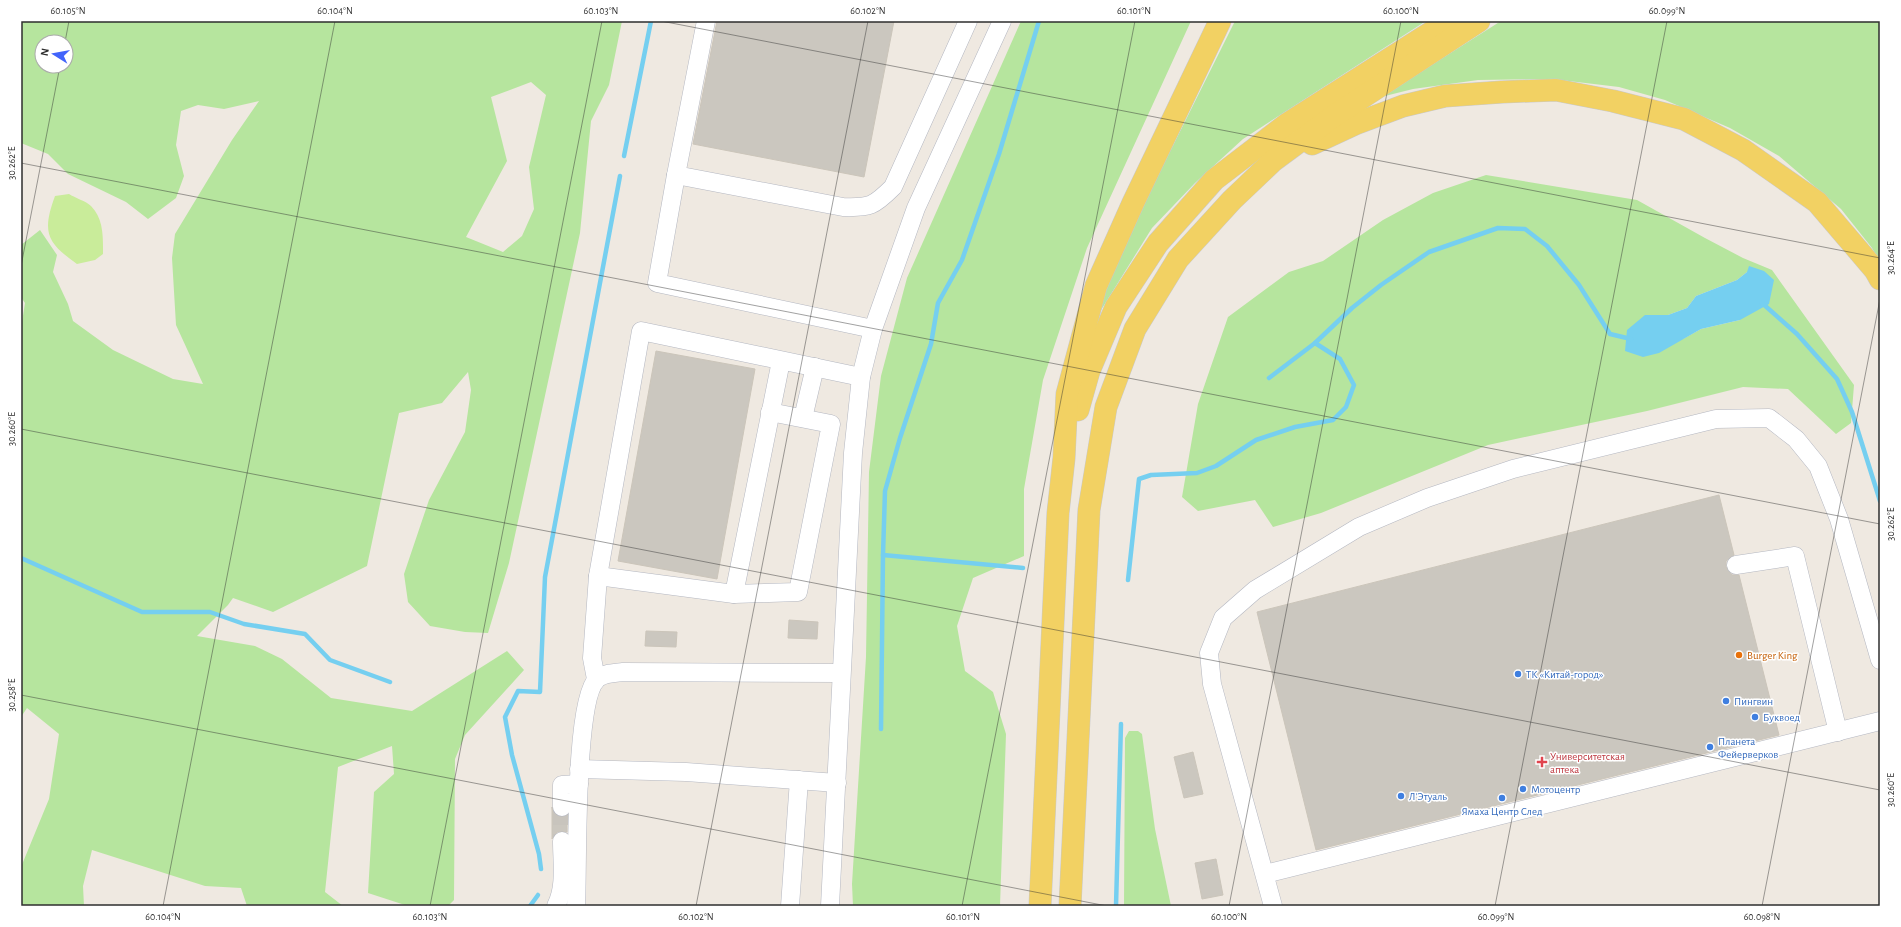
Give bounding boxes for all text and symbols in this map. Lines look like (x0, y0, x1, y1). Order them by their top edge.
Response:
text: 60.105°N (51, 6, 85, 16)
text: 60.104°N (317, 6, 353, 16)
text: 60.103°N (584, 6, 618, 16)
text: 60.102°N (850, 6, 886, 16)
text: 60.101°N (1117, 6, 1151, 16)
text: 60.100°N (1383, 6, 1419, 16)
text: 60.099°N (1649, 6, 1685, 16)
north arrow (34, 34, 74, 74)
text: N (39, 47, 51, 57)
text: 30.262°E (7, 146, 17, 180)
text: 30.264°E (1886, 241, 1896, 275)
text: 30.260°E (7, 412, 17, 446)
text: 30.262°E (1886, 507, 1896, 541)
marker: Burger King (1734, 650, 1744, 660)
place label: Burger King (1747, 650, 1798, 661)
marker: ТК «Китай-город» (1513, 669, 1523, 679)
place label: ТК «Китай-город» (1526, 669, 1603, 680)
text: 30.258°E (7, 678, 17, 711)
marker: Пингвин (1721, 696, 1731, 706)
place label: Пингвин (1734, 696, 1773, 707)
marker: Буквоед (1750, 712, 1760, 722)
place label: Буквоед (1763, 712, 1801, 723)
place label: Планета Фейерверков (1718, 736, 1778, 760)
marker: Планета Фейерверков (1705, 742, 1715, 752)
place label: Университетская аптека (1550, 751, 1625, 775)
marker: Университетская аптека (1537, 757, 1547, 767)
text: 30.260°E (1886, 773, 1896, 807)
marker: Мотоцентр (1518, 784, 1528, 794)
place label: Мотоцентр (1531, 784, 1581, 795)
marker: Л'Этуаль (1396, 791, 1406, 801)
place label: Л'Этуаль (1409, 791, 1447, 802)
marker: Ямаха Центр След (1497, 793, 1507, 803)
place label: Ямаха Центр След (1461, 806, 1543, 817)
text: 60.104°N (145, 912, 181, 922)
text: 60.103°N (413, 912, 447, 922)
text: 60.102°N (678, 912, 714, 922)
text: 60.101°N (946, 912, 980, 922)
text: 60.100°N (1211, 912, 1247, 922)
text: 60.099°N (1478, 912, 1514, 922)
text: 60.098°N (1744, 912, 1780, 922)

